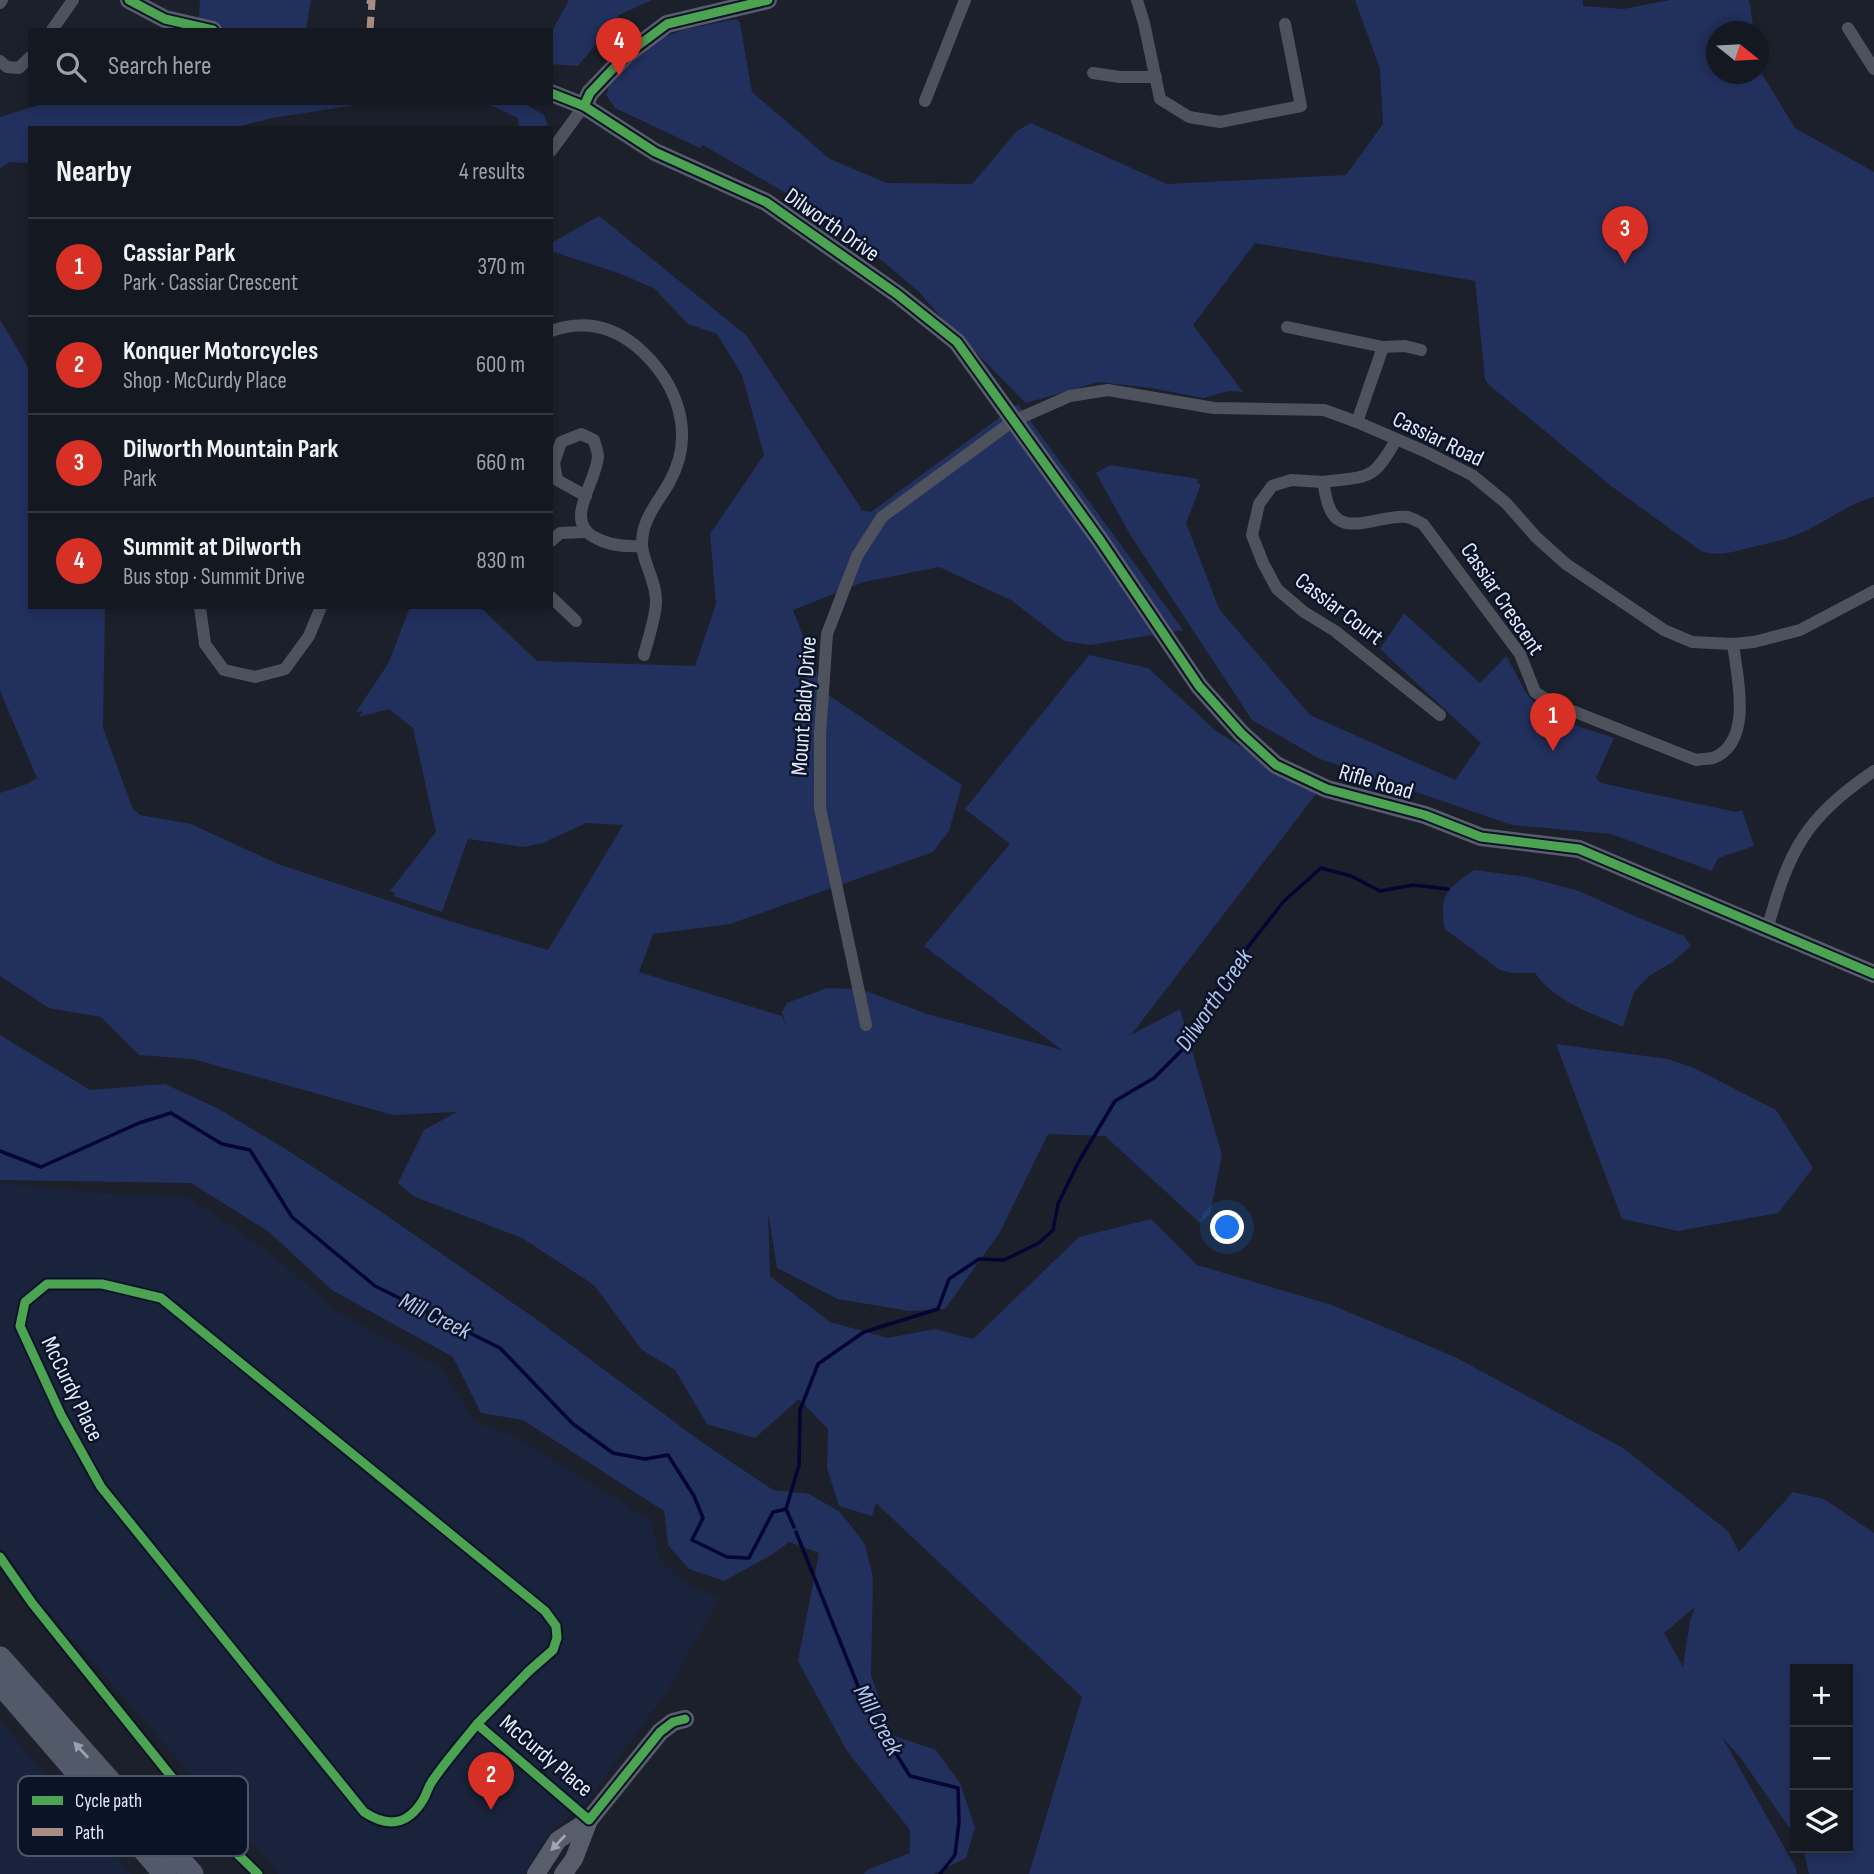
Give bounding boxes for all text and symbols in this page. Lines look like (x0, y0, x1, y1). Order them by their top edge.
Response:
pin: 4 (596, 18, 642, 76)
north arrow (1706, 21, 1769, 84)
search box (28, 28, 553, 105)
icon: search (52, 48, 90, 86)
text: Search here (108, 51, 211, 82)
text: Nearby (56, 154, 132, 190)
text: 4 results (459, 158, 525, 186)
street label: Dilworth Drive (779, 182, 885, 268)
pin: 3 (1602, 206, 1648, 264)
text: Cassiar Park (123, 238, 236, 269)
text: 1 (74, 253, 84, 281)
text: 370 m (478, 253, 525, 281)
text: Park · Cassiar Crescent (123, 269, 298, 297)
text: Konquer Motorcycles (123, 336, 318, 367)
text: 2 (74, 351, 84, 379)
text: 600 m (476, 351, 525, 379)
text: Shop · McCurdy Place (123, 367, 287, 395)
street label: Cassiar Road (1388, 405, 1488, 473)
text: Dilworth Mountain Park (123, 434, 339, 465)
text: 3 (74, 449, 84, 477)
text: 660 m (476, 449, 525, 477)
text: Park (123, 465, 157, 493)
text: Summit at Dilworth (123, 532, 301, 563)
street label: Cassiar Crescent (1454, 538, 1550, 660)
text: 4 (74, 547, 84, 575)
text: 830 m (477, 547, 525, 575)
text: Bus stop · Summit Drive (123, 563, 305, 591)
street label: Cassiar Court (1289, 567, 1389, 651)
street label: Mount Baldy Drive (785, 636, 823, 776)
pin: 1 (1530, 693, 1576, 751)
street label: Rifle Road (1336, 758, 1416, 806)
water label: Dilworth Creek (1169, 943, 1259, 1056)
your location (1210, 1210, 1244, 1244)
water label: Mill Creek (394, 1286, 477, 1346)
street label: McCurdy Place (35, 1332, 109, 1446)
map controls (1790, 1664, 1853, 1853)
button: + (1790, 1664, 1853, 1727)
water label: Mill Creek (847, 1680, 910, 1761)
street label: McCurdy Place (494, 1709, 598, 1803)
button: − (1790, 1727, 1853, 1790)
one-way arrow (73, 1741, 89, 1759)
pin: 2 (468, 1752, 514, 1810)
legend (18, 1776, 248, 1856)
text: Cycle path (75, 1790, 142, 1813)
button: layers (1790, 1790, 1853, 1853)
text: Path (75, 1822, 104, 1845)
one-way arrow (551, 1834, 567, 1851)

